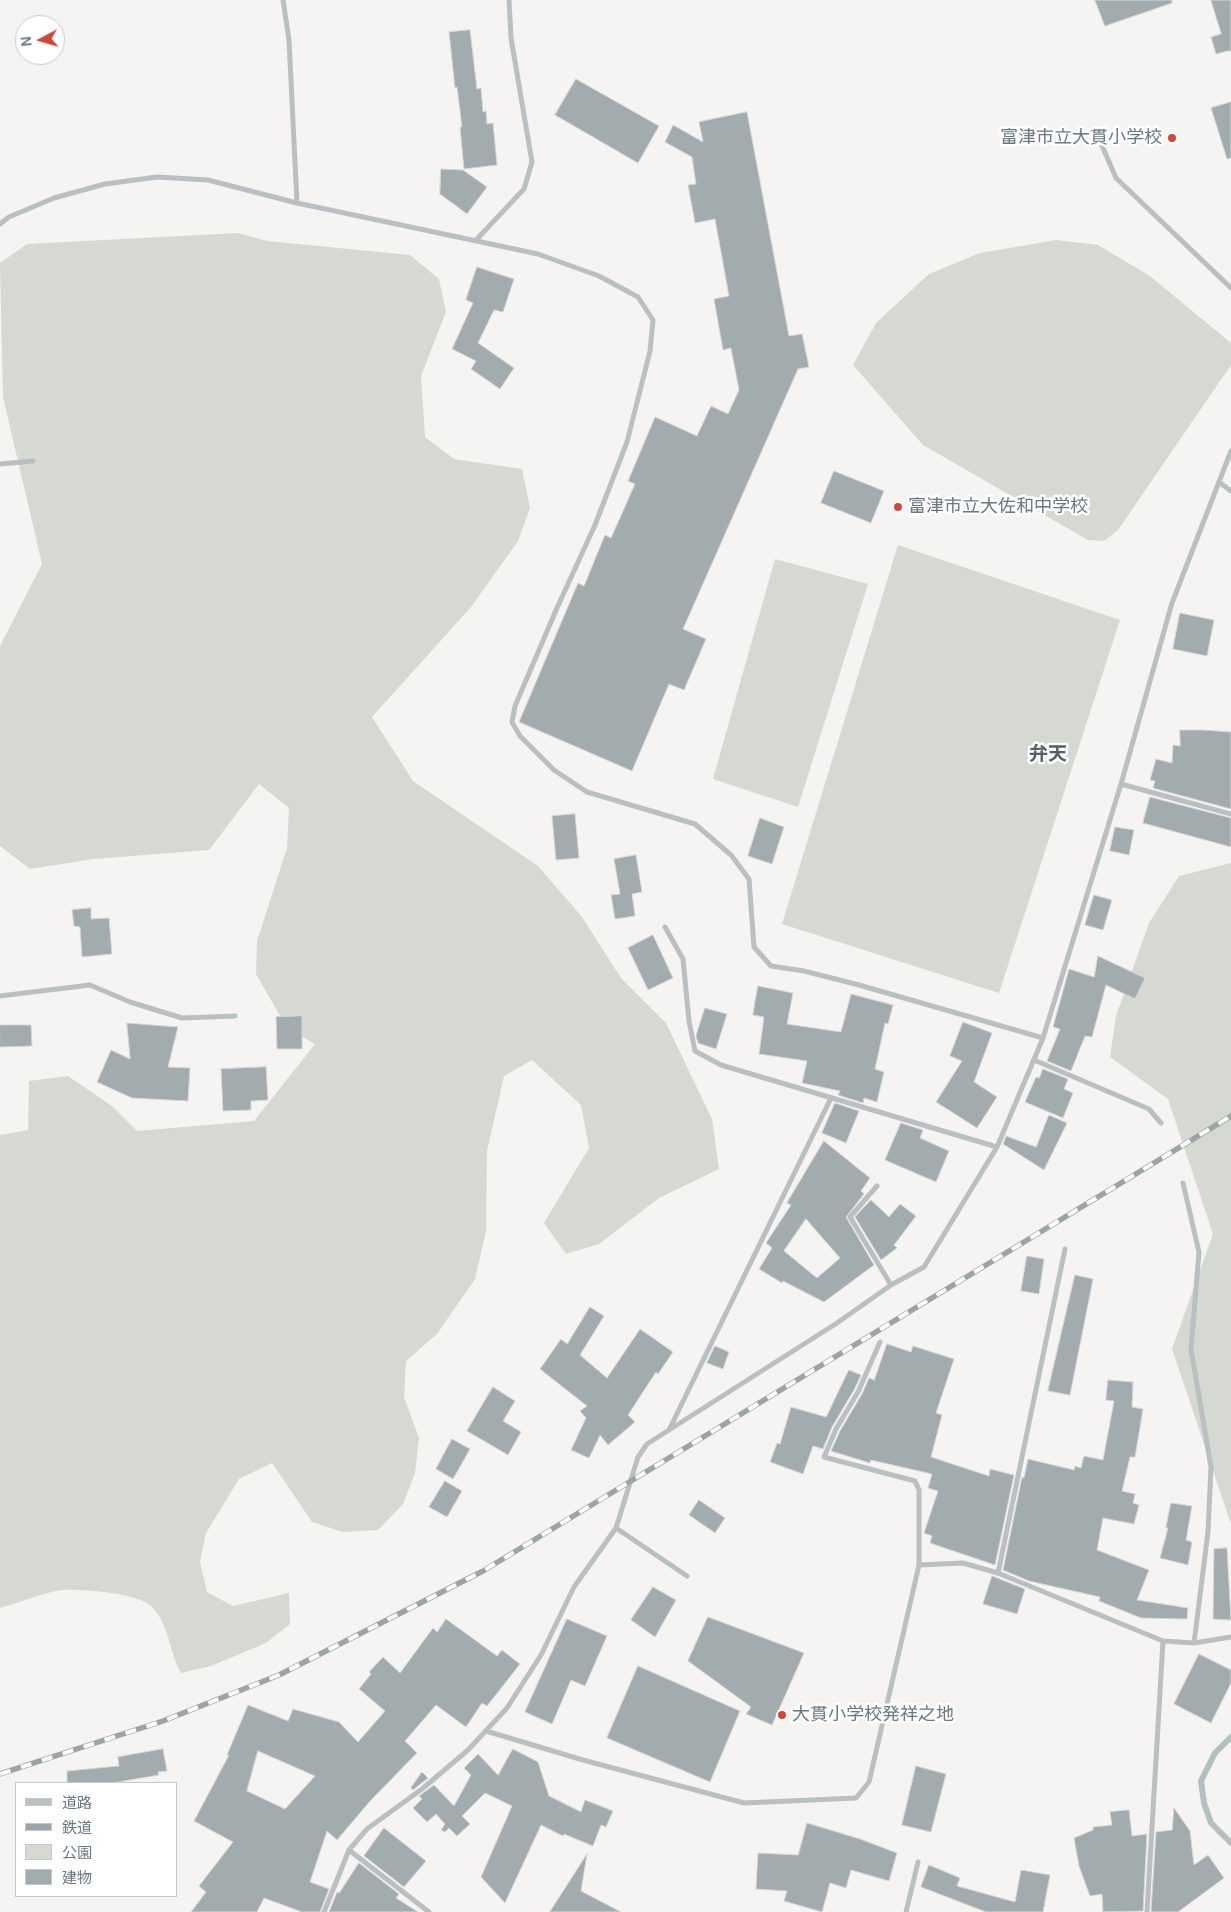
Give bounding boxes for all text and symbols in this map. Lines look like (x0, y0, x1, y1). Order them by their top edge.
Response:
north arrow (15, 15, 65, 65)
text: N (18, 36, 35, 47)
place label: 富津市立大貫小学校 (1000, 127, 1162, 149)
marker: 富津市立大貫小学校 (1166, 132, 1178, 144)
place label: 富津市立大佐和中学校 (908, 496, 1088, 518)
marker: 富津市立大佐和中学校 (892, 501, 904, 513)
district label: 弁天 (1029, 744, 1067, 766)
place label: 大貫小学校発祥之地 (792, 1704, 954, 1726)
marker: 大貫小学校発祥之地 (776, 1709, 788, 1721)
legend (15, 1782, 178, 1897)
text: 道路 (62, 1794, 92, 1811)
text: 鉄道 (62, 1819, 92, 1836)
text: 公園 (62, 1844, 92, 1861)
text: 建物 (62, 1869, 92, 1886)

